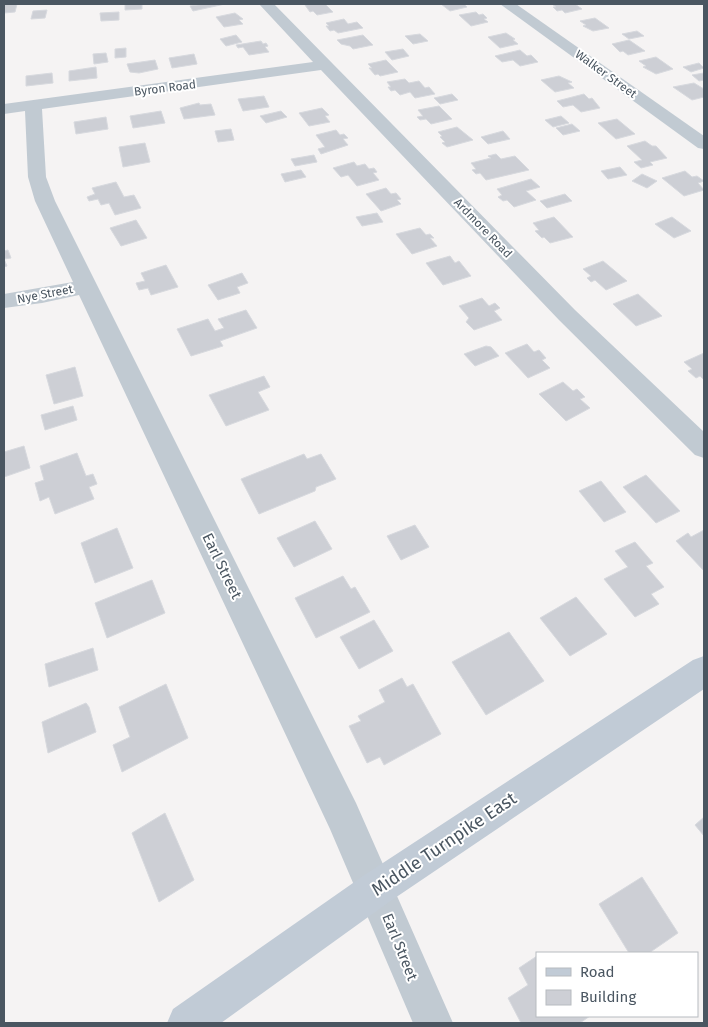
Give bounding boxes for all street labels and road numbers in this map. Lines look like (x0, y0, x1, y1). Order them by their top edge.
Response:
street label: Walker Street (573, 47, 640, 101)
street label: Byron Road (133, 77, 197, 99)
street label: Ardmore Road (451, 195, 515, 261)
street label: Nye Street (16, 282, 75, 306)
street label: Earl Street (198, 530, 246, 602)
street label: Middle Turnpike East (367, 787, 521, 901)
street label: Earl Street (378, 911, 422, 984)

